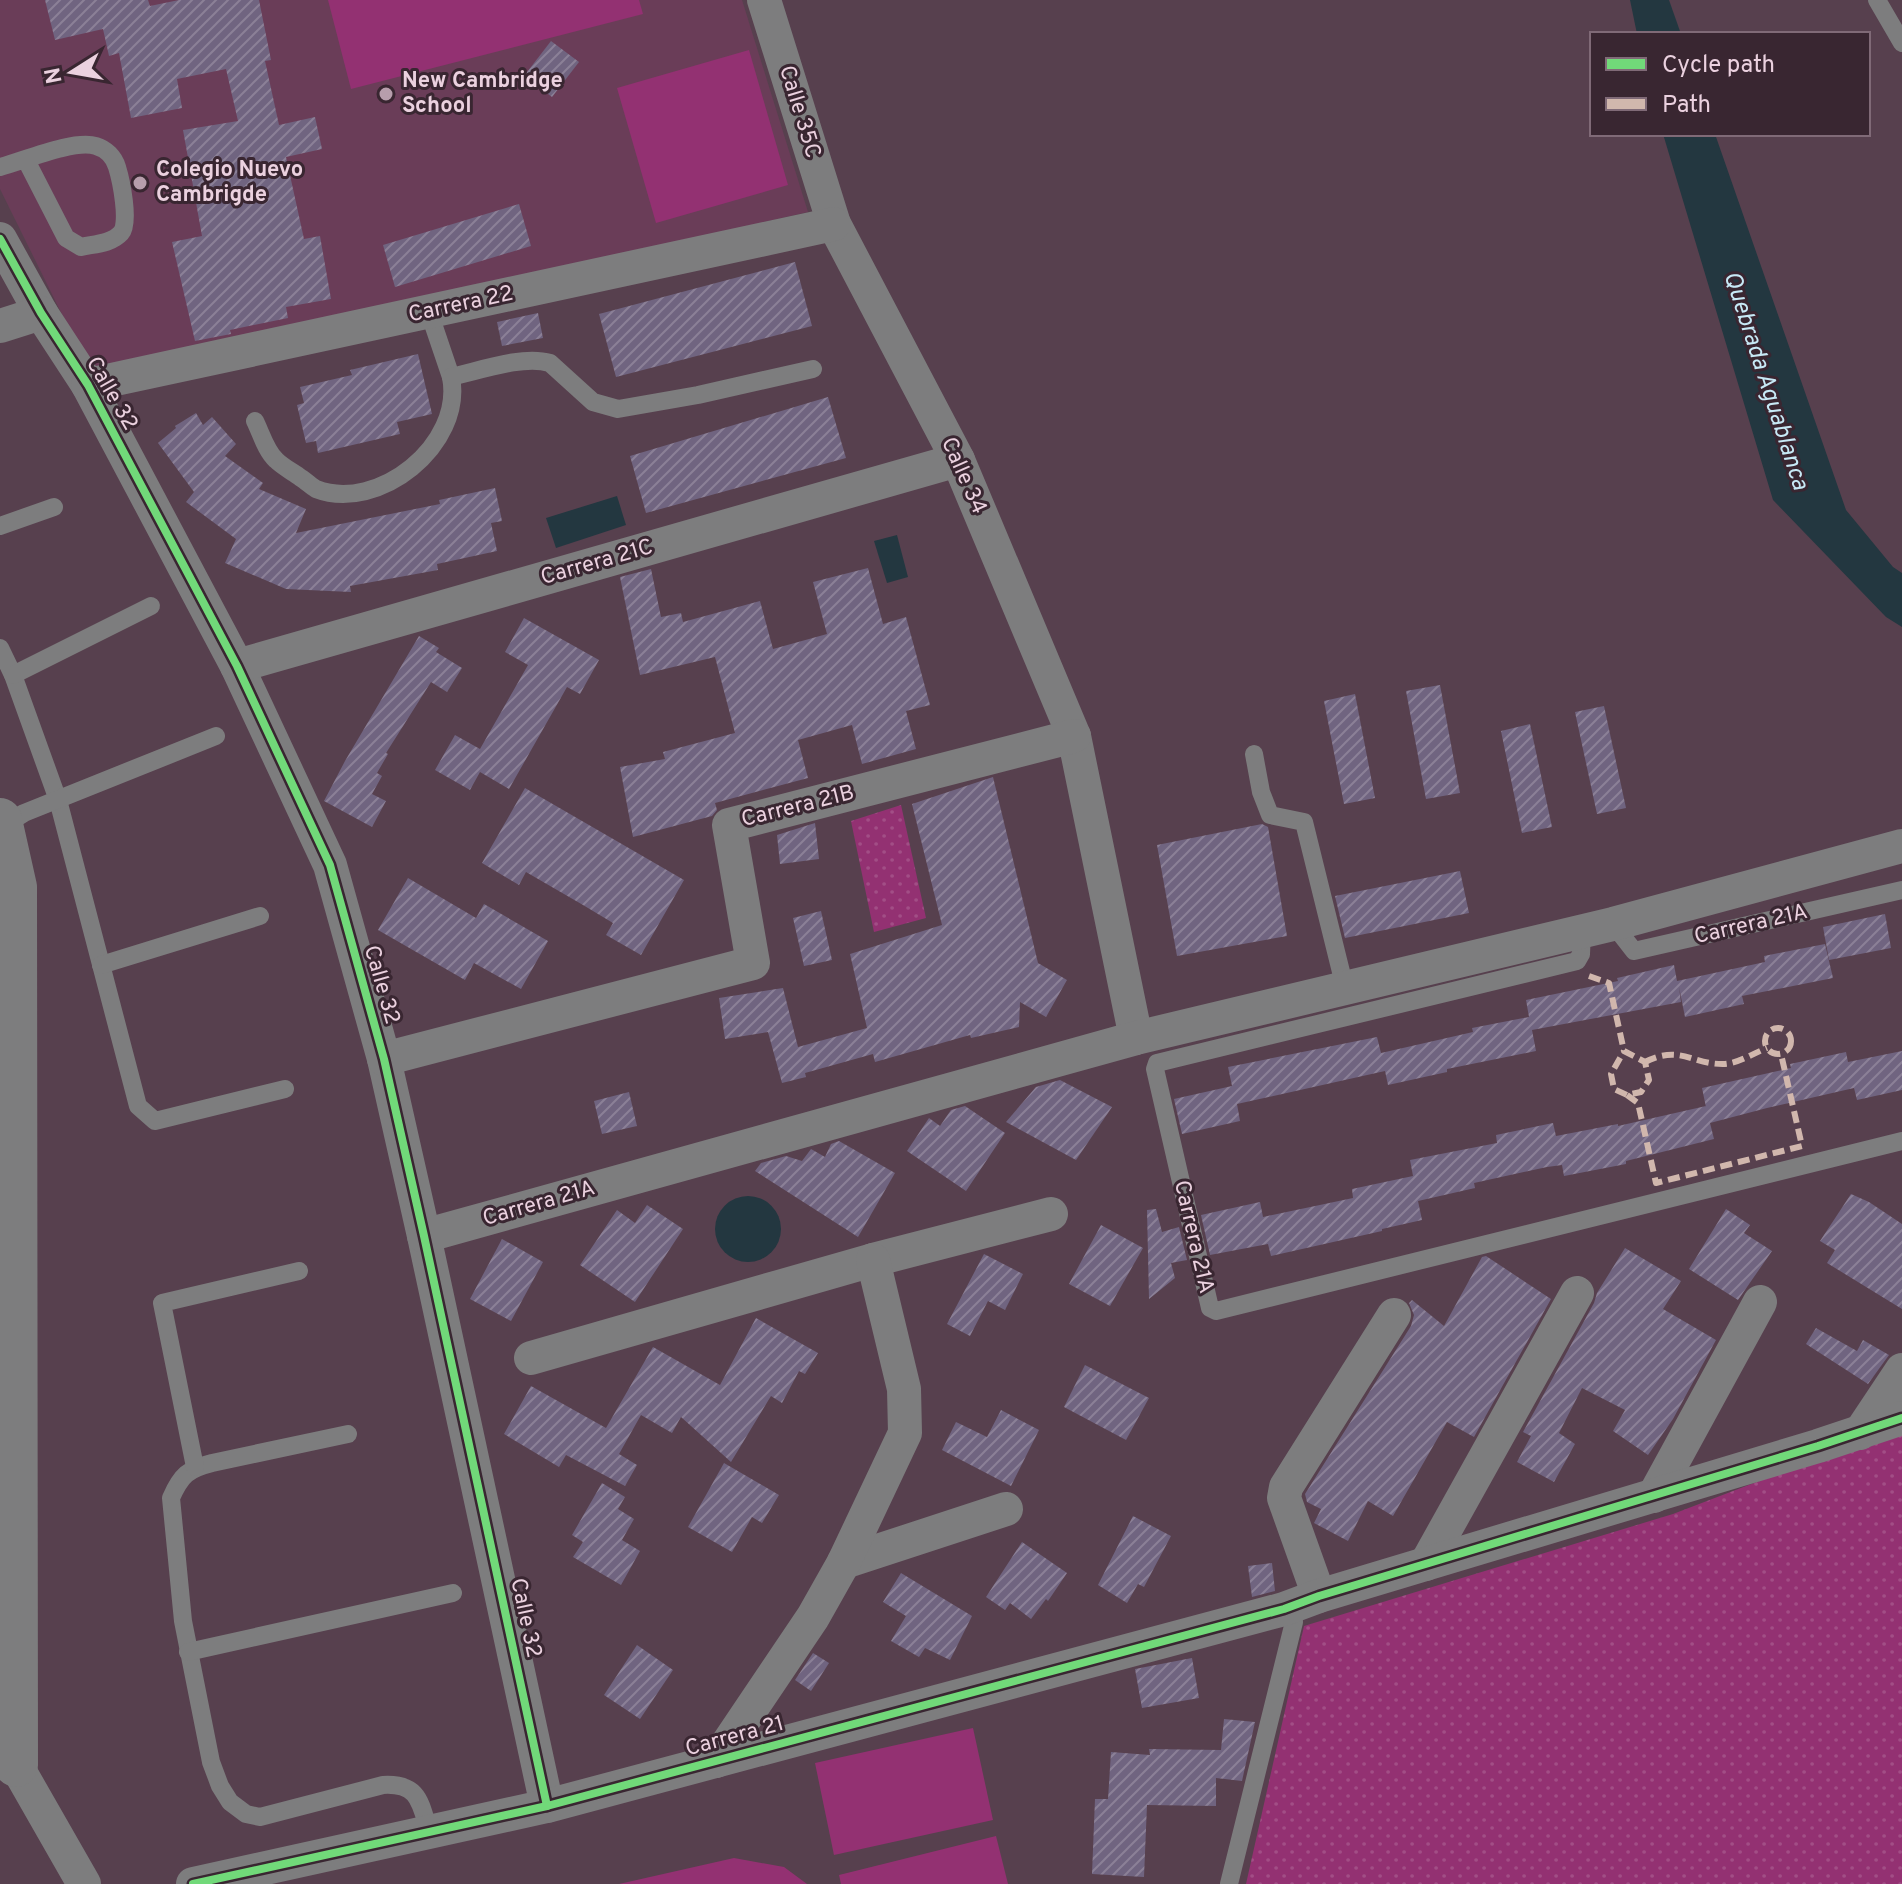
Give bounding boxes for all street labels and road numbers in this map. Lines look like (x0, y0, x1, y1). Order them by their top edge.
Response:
street label: Calle 35C (772, 62, 826, 162)
street label: Carrera 22 (406, 281, 516, 329)
street label: Calle 32 (79, 352, 143, 436)
street label: Calle 34 (934, 433, 992, 519)
street label: Carrera 21C (538, 534, 656, 592)
street label: Carrera 21B (739, 780, 857, 834)
street label: Carrera 21A (1692, 899, 1810, 951)
street label: Calle 32 (357, 943, 405, 1027)
street label: Carrera 21A (480, 1175, 598, 1233)
street label: Carrera 21A (1167, 1178, 1219, 1296)
street label: Calle 32 (503, 1576, 547, 1660)
street label: Carrera 21 (683, 1711, 787, 1763)

